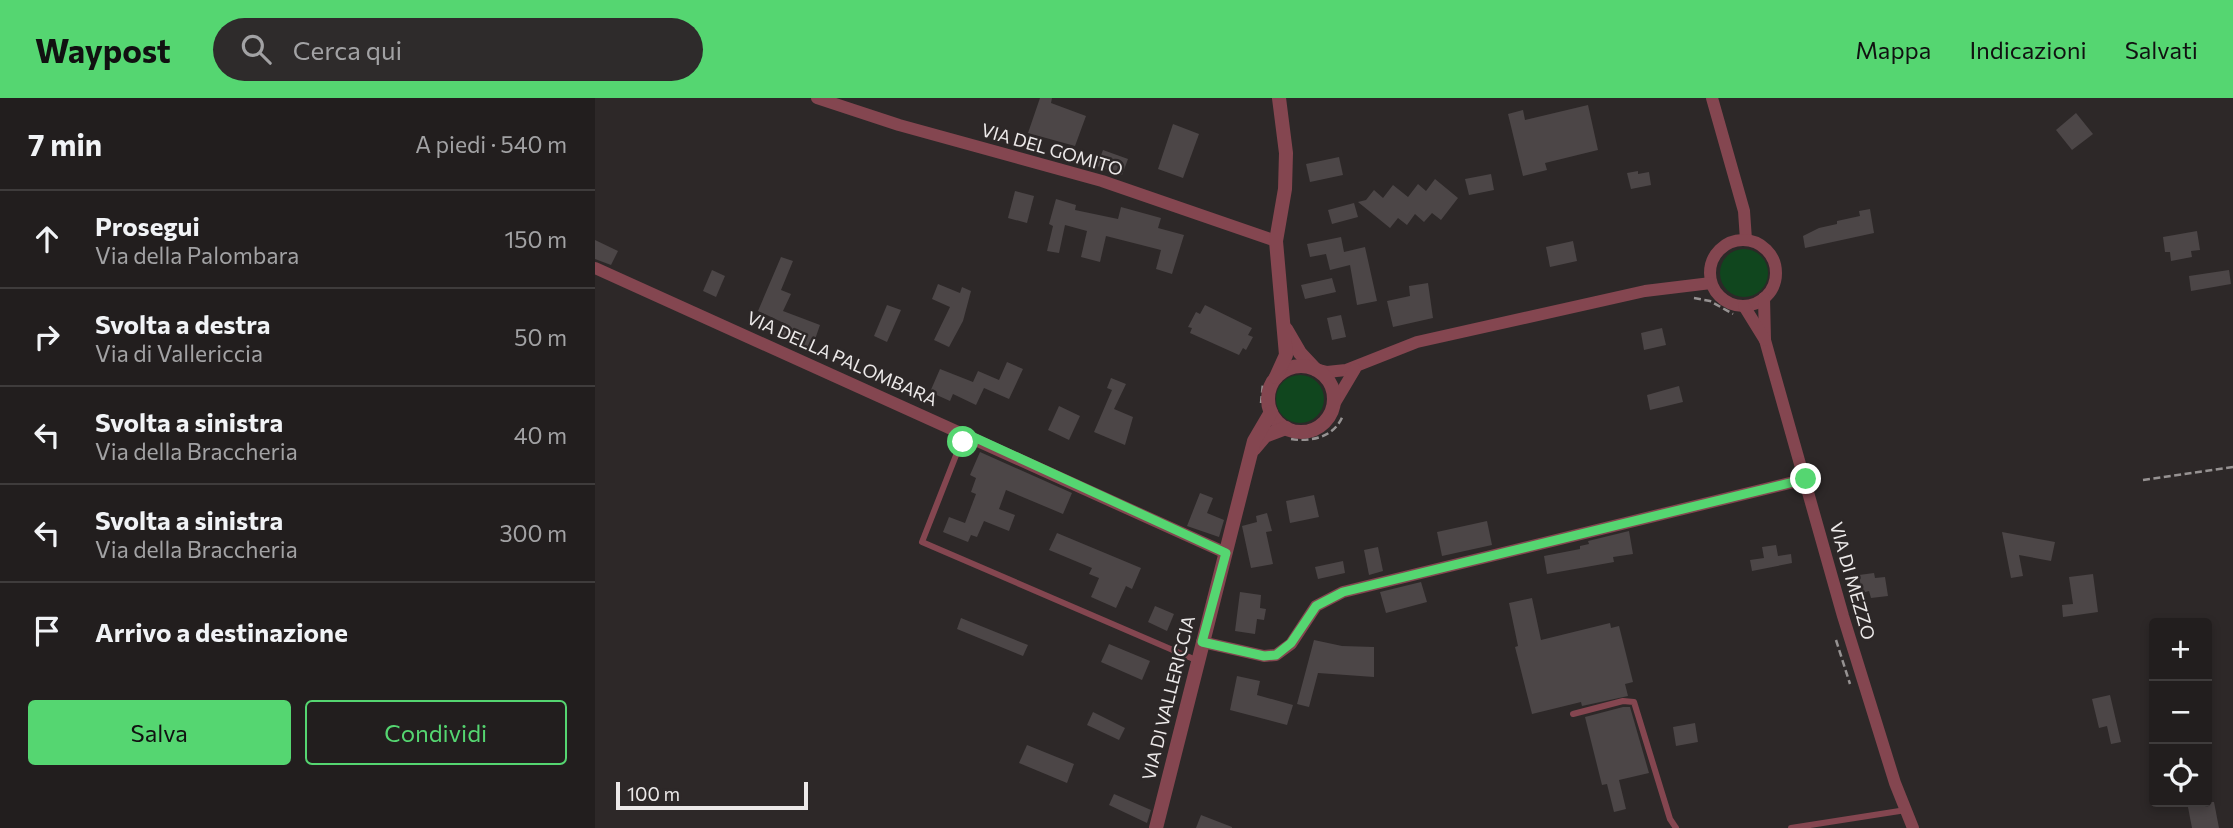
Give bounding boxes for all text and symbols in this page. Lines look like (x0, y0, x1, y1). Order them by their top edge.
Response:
search box (213, 18, 703, 81)
text: Waypost (35, 29, 171, 70)
icon: search (237, 30, 275, 68)
text: Cerca qui (293, 34, 402, 65)
text: Mappa (1855, 35, 1931, 64)
text: Indicazioni (1969, 35, 2087, 64)
text: Salvati (2125, 35, 2198, 64)
street label: VIA DEL GOMITO (979, 118, 1126, 180)
text: 7 min (28, 125, 102, 162)
text: A piedi · 540 m (415, 130, 567, 158)
text: Prosegui (95, 210, 200, 241)
icon: ahead (28, 220, 66, 258)
text: 150 m (504, 225, 567, 253)
text: Via della Palombara (95, 241, 299, 269)
street label: VIA DELLA PALOMBARA (744, 306, 941, 410)
text: Svolta a destra (95, 308, 270, 339)
icon: right (28, 318, 66, 356)
text: 50 m (514, 323, 567, 351)
text: Via di Vallericcia (95, 339, 263, 367)
text: Svolta a sinistra (95, 406, 283, 437)
icon: left (28, 416, 66, 454)
text: 40 m (514, 421, 567, 449)
route start (947, 426, 978, 457)
text: Via della Braccheria (95, 437, 298, 465)
route end (1790, 463, 1821, 494)
text: Svolta a sinistra (95, 504, 283, 535)
icon: left (28, 514, 66, 552)
text: 300 m (499, 519, 567, 547)
street label: VIA DI MEZZO (1826, 519, 1880, 642)
text: Via della Braccheria (95, 535, 298, 563)
icon: arrive (28, 612, 66, 650)
street label: VIA DI VALLERICCIA (1137, 613, 1199, 782)
text: Arrivo a destinazione (95, 616, 348, 647)
map controls (2149, 618, 2212, 807)
button: + (2149, 618, 2212, 681)
button: − (2149, 681, 2212, 744)
button: Salva (28, 700, 291, 765)
button: Condividi (305, 700, 567, 765)
button: locate (2149, 744, 2212, 807)
scale bar (616, 779, 809, 811)
text: 100 m (627, 782, 680, 805)

